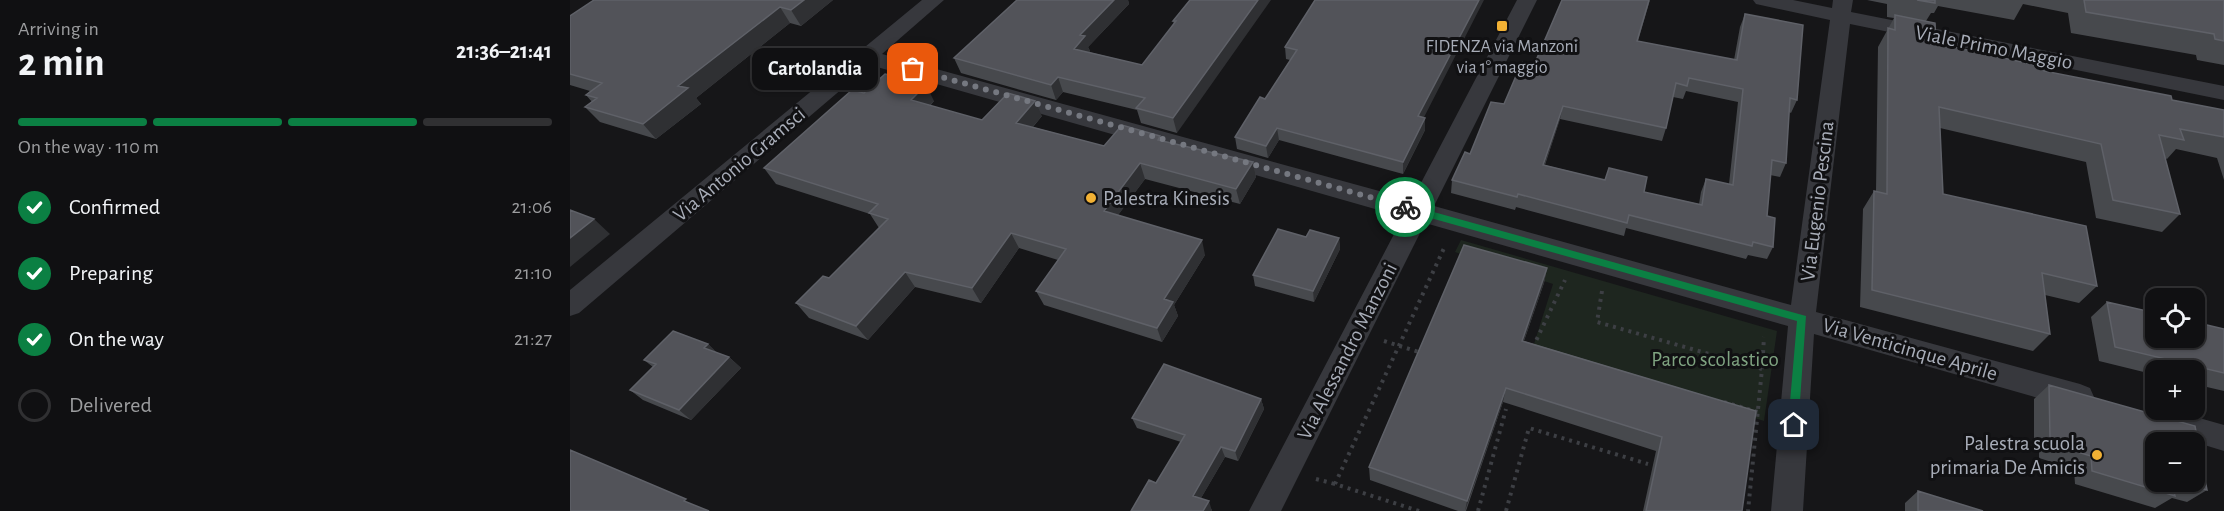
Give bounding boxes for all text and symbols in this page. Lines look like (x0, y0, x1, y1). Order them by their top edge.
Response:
text: Arriving in (18, 19, 99, 39)
marker: FIDENZA via Manzoni via 1° maggio (1495, 19, 1509, 33)
street label: Viale Primo Maggio (1913, 22, 2074, 73)
place label: FIDENZA via Manzoni via 1° maggio (1426, 38, 1578, 77)
text: 21:36–21:41 (456, 40, 552, 62)
pin (887, 43, 938, 94)
text: 2 min (18, 44, 105, 83)
callout: Cartolandia (751, 48, 877, 90)
icon: bag (896, 52, 929, 85)
text: Cartolandia (768, 59, 862, 79)
street label: Via Antonio Gramsci (669, 103, 809, 225)
street label: Via Eugenio Pescina (1797, 119, 1838, 282)
text: On the way · 110 m (18, 137, 159, 157)
courier (1375, 177, 1435, 237)
place label: Palestra Kinesis (1103, 188, 1230, 209)
icon: check (18, 191, 51, 224)
marker: Palestra Kinesis (1084, 191, 1098, 205)
icon: bike (1389, 191, 1422, 224)
text: Confirmed (69, 196, 160, 218)
text: 21:06 (511, 197, 552, 217)
icon: check (18, 257, 51, 290)
street label: Via Alessandro Manzoni (1294, 259, 1401, 443)
text: Preparing (69, 262, 153, 284)
text: 21:10 (514, 263, 552, 283)
map controls (2145, 288, 2205, 492)
button: locate (2145, 288, 2205, 348)
street label: Via Venticinque Aprile (1820, 314, 2000, 384)
icon: check (18, 323, 51, 356)
text: On the way (69, 328, 164, 350)
text: 21:27 (514, 329, 552, 349)
park label: Parco scolastico (1651, 349, 1779, 370)
button: + (2145, 360, 2205, 420)
text: Delivered (69, 394, 152, 416)
pin (1768, 399, 1819, 450)
icon: home (1777, 408, 1810, 441)
button: − (2145, 432, 2205, 492)
place label: Palestra scuola primaria De Amicis (1930, 433, 2085, 478)
marker: Palestra scuola primaria De Amicis (2090, 448, 2104, 462)

